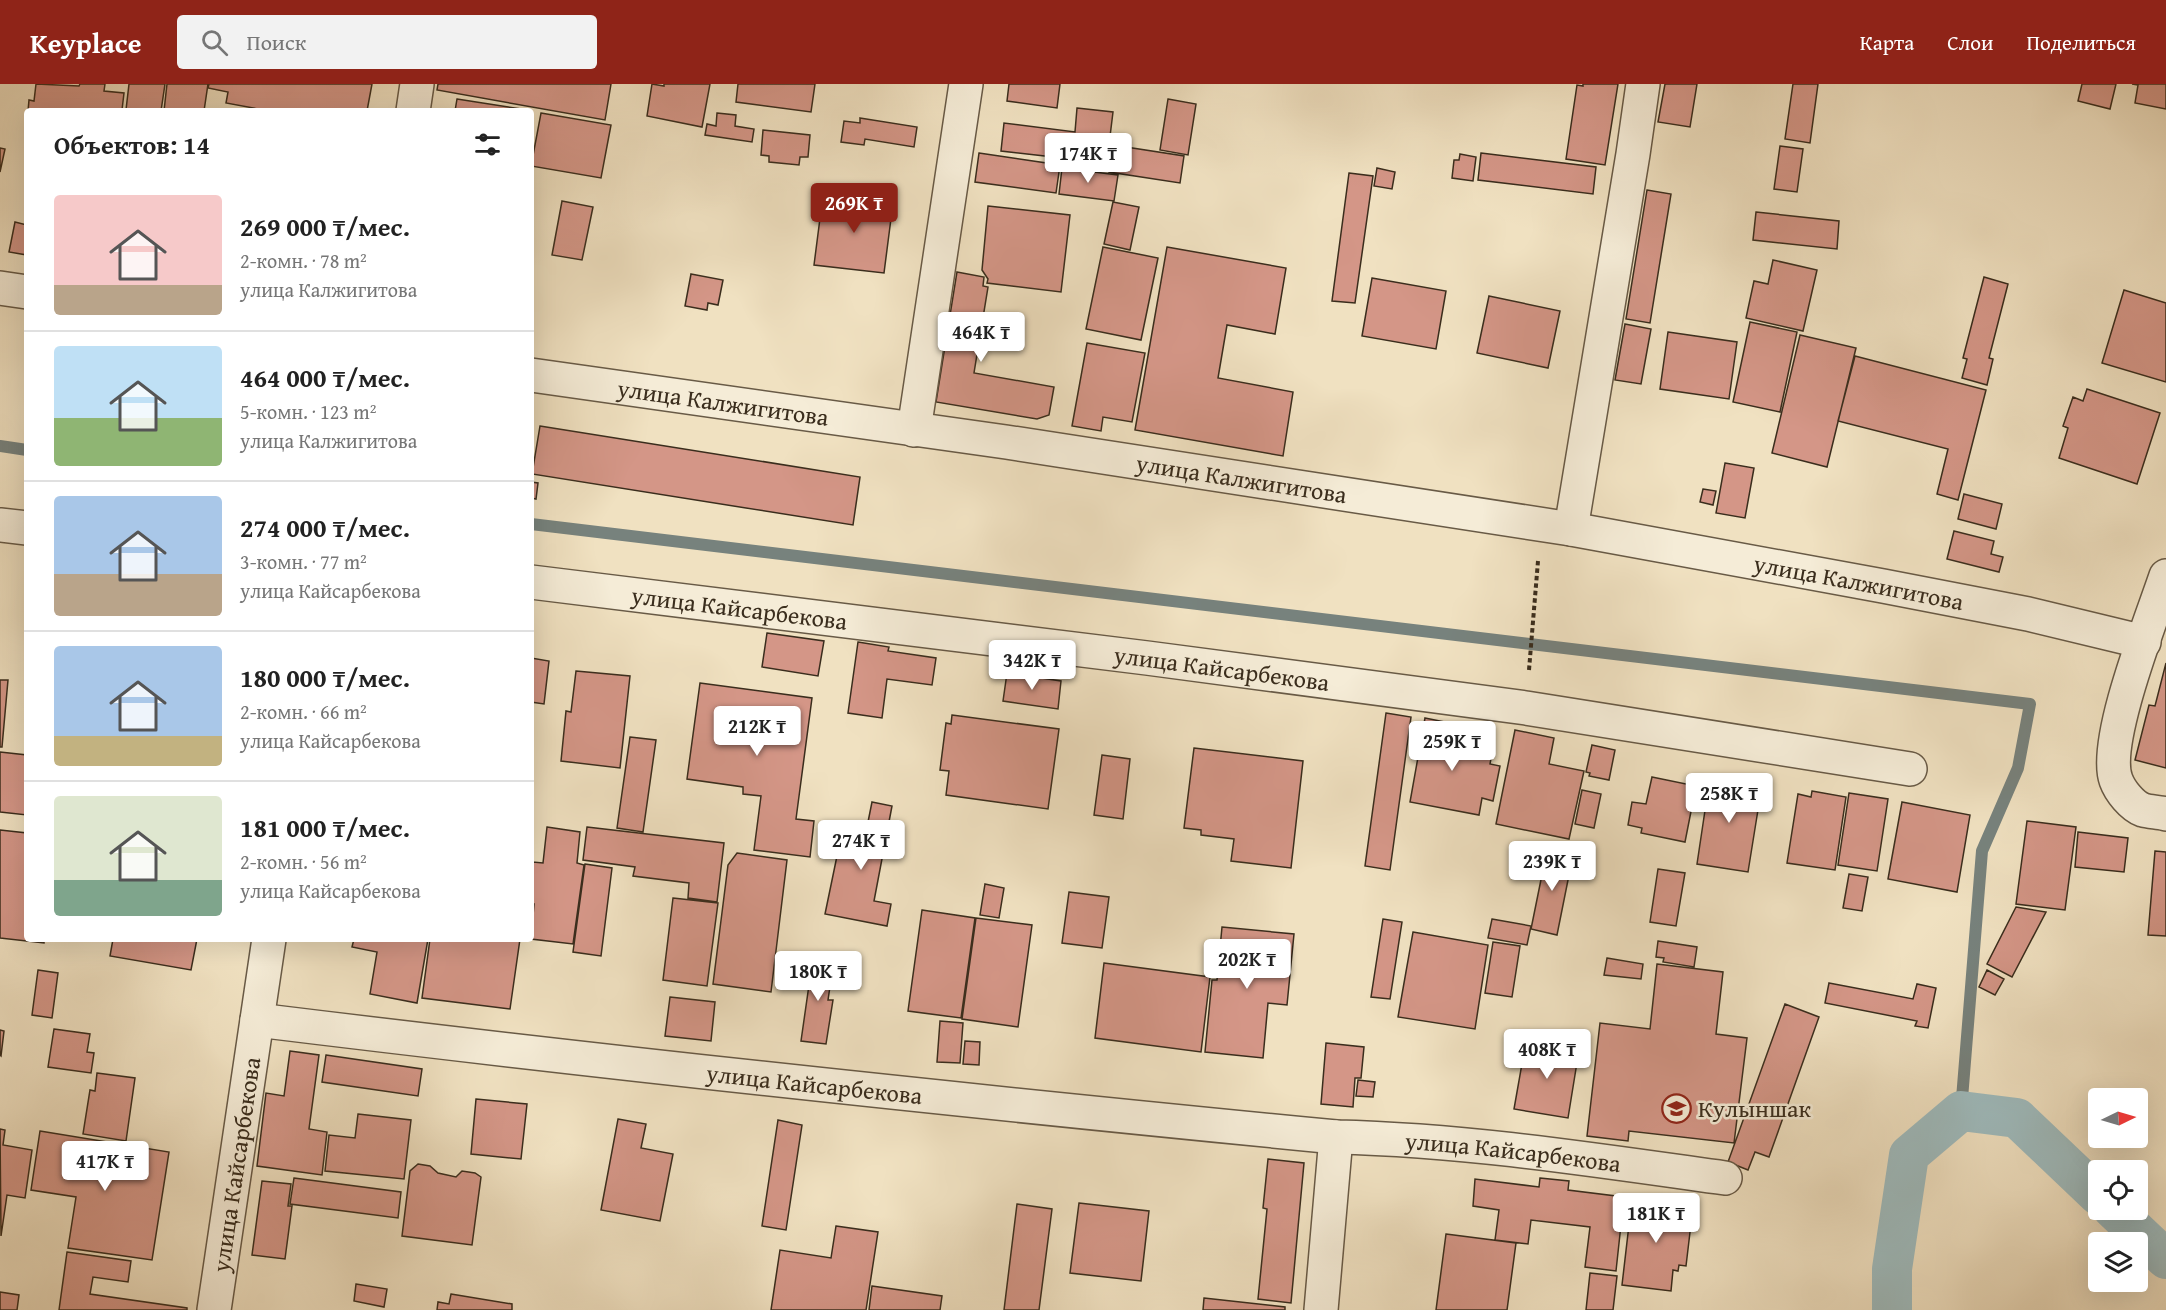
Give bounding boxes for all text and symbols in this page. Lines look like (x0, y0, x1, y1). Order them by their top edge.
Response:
search box (177, 15, 597, 69)
text: Keyplace (30, 22, 141, 63)
icon: search (198, 26, 231, 59)
text: Поиск (246, 26, 306, 58)
text: Карта (1860, 27, 1914, 58)
text: Слои (1947, 27, 1993, 58)
text: Поделиться (2026, 27, 2136, 58)
text: Объектов: 14 (54, 125, 210, 164)
icon: filters (471, 128, 504, 161)
pin: 174K ₸ (1039, 133, 1137, 184)
text: 174K ₸ (1059, 138, 1117, 167)
pin: 269K ₸ (805, 183, 903, 234)
text: 269K ₸ (825, 188, 883, 217)
text: 269 000 ₸/мес. (240, 207, 410, 246)
icon: home (102, 219, 174, 291)
text: 2-комн. · 78 m² (240, 246, 367, 275)
text: улица Калжигитова (240, 275, 417, 304)
pin: 464K ₸ (932, 312, 1030, 363)
text: 464K ₸ (952, 317, 1010, 346)
text: 464 000 ₸/мес. (240, 358, 410, 397)
icon: home (102, 370, 174, 442)
street label: улица Калжигитова (614, 370, 831, 434)
text: 5-комн. · 123 m² (240, 397, 376, 426)
text: улица Калжигитова (240, 426, 417, 455)
street label: улица Калжигитова (1133, 445, 1350, 512)
text: 274 000 ₸/мес. (240, 508, 410, 547)
icon: home (102, 520, 174, 592)
street label: улица Калжигитова (1750, 545, 1967, 619)
text: 3-комн. · 77 m² (240, 547, 367, 576)
text: улица Кайсарбекова (240, 576, 421, 605)
street label: улица Кайсарбекова (629, 577, 850, 638)
street label: улица Кайсарбекова (1111, 636, 1332, 699)
pin: 342K ₸ (983, 640, 1081, 691)
text: 342K ₸ (1003, 645, 1061, 674)
text: 180 000 ₸/мес. (240, 658, 410, 697)
icon: home (102, 670, 174, 742)
text: 2-комн. · 66 m² (240, 697, 367, 726)
pin: 212K ₸ (708, 706, 806, 757)
text: 212K ₸ (728, 711, 786, 740)
pin: 259K ₸ (1403, 721, 1501, 772)
text: улица Кайсарбекова (240, 726, 421, 755)
text: 259K ₸ (1423, 726, 1481, 755)
pin: 258K ₸ (1680, 773, 1778, 824)
text: 258K ₸ (1700, 778, 1758, 807)
text: 181 000 ₸/мес. (240, 808, 410, 847)
icon: home (102, 820, 174, 892)
pin: 274K ₸ (812, 820, 910, 871)
text: 274K ₸ (832, 825, 890, 854)
pin: 239K ₸ (1503, 841, 1601, 892)
text: 239K ₸ (1523, 846, 1581, 875)
text: 2-комн. · 56 m² (240, 847, 367, 876)
text: улица Кайсарбекова (240, 876, 421, 905)
pin: 202K ₸ (1198, 939, 1296, 990)
text: 202K ₸ (1218, 944, 1276, 973)
pin: 180K ₸ (769, 951, 867, 1002)
text: 180K ₸ (789, 956, 847, 985)
pin: 408K ₸ (1498, 1029, 1596, 1080)
text: 408K ₸ (1518, 1034, 1576, 1063)
street label: улица Кайсарбекова (202, 1054, 269, 1276)
street label: улица Кайсарбекова (703, 1055, 925, 1113)
north arrow (2088, 1088, 2148, 1148)
map controls (2088, 1088, 2148, 1292)
place label: Кулыншак (1698, 1091, 1811, 1126)
school or university icon: Кулыншак (1661, 1092, 1693, 1124)
street label: улица Кайсарбекова (1403, 1123, 1624, 1181)
pin: 417K ₸ (56, 1141, 154, 1192)
text: 417K ₸ (76, 1146, 134, 1175)
button: locate (2088, 1160, 2148, 1220)
pin: 181K ₸ (1607, 1193, 1705, 1244)
text: 181K ₸ (1627, 1198, 1685, 1227)
button: layers (2088, 1232, 2148, 1292)

